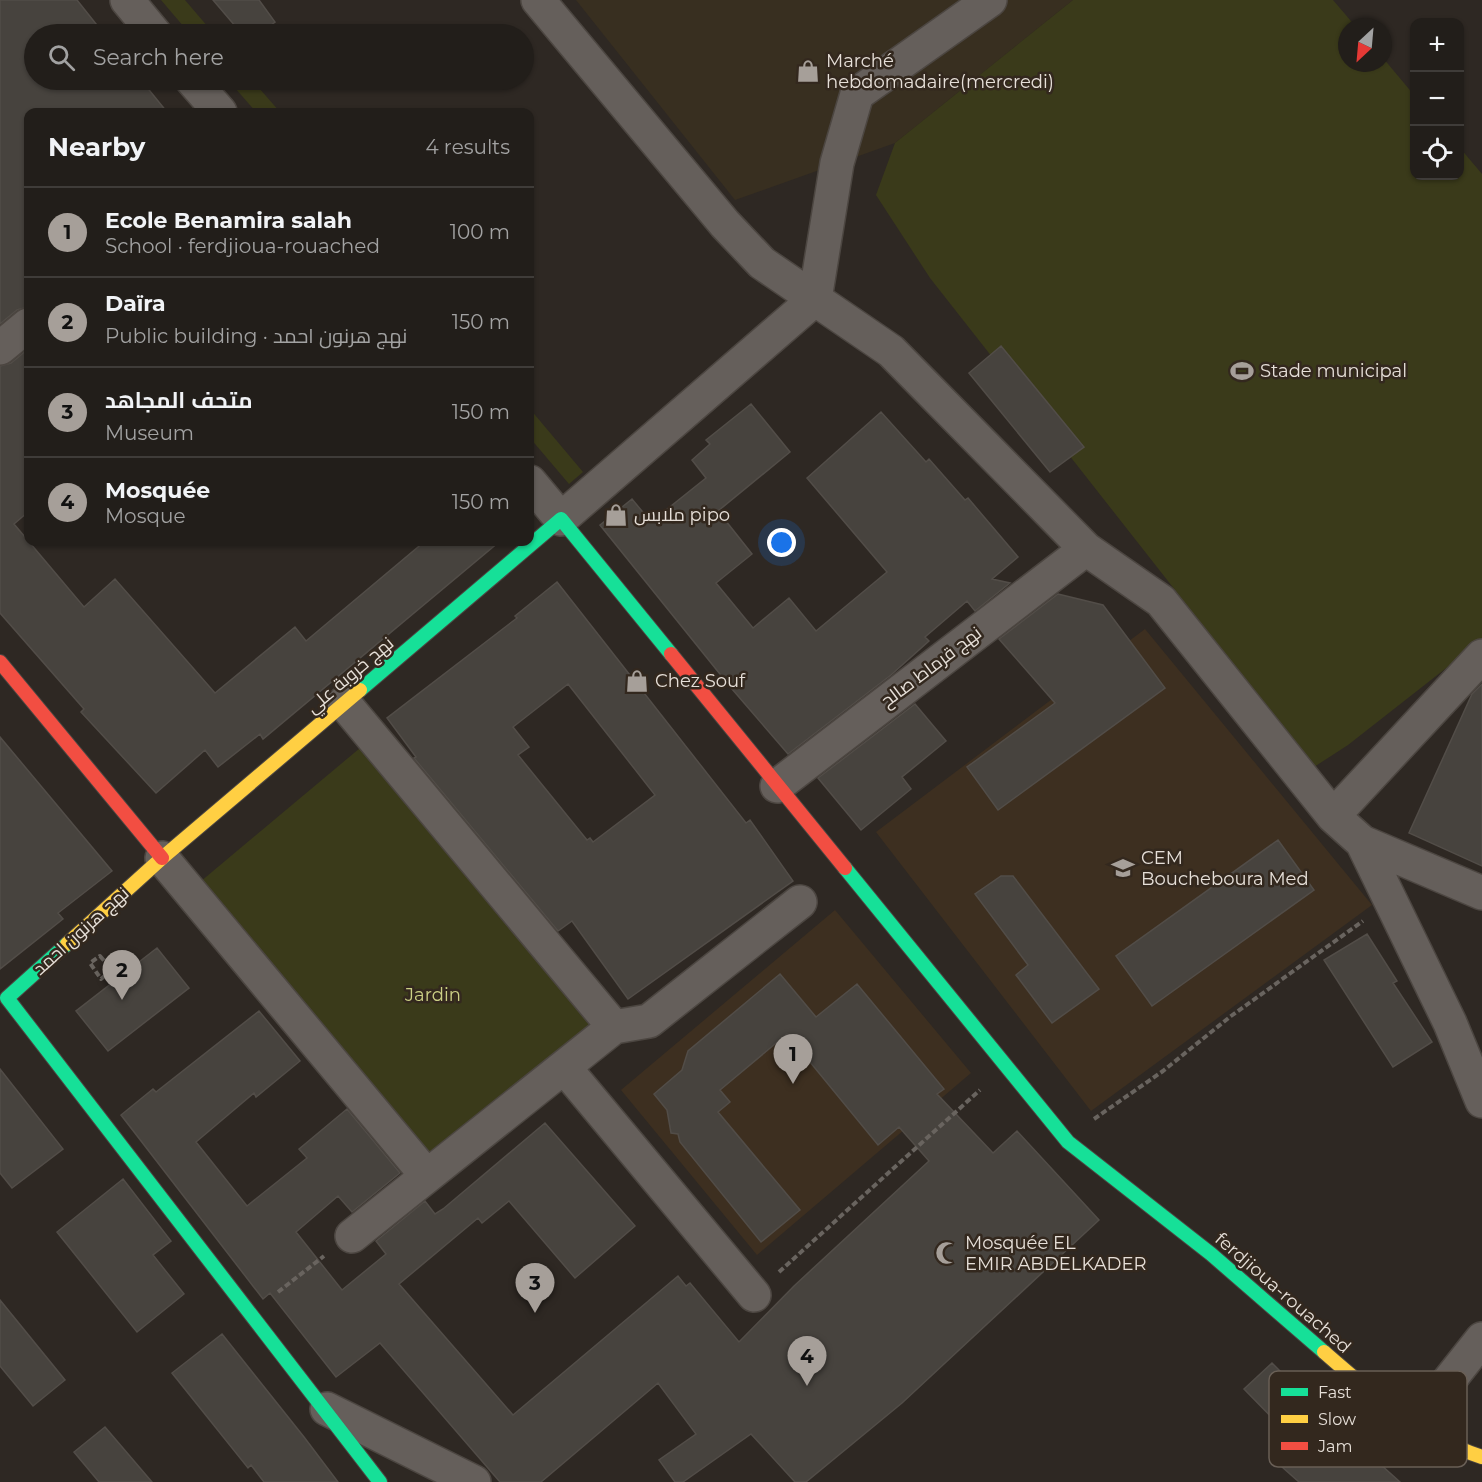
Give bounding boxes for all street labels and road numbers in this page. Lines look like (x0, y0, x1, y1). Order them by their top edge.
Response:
street label: نهج قرماط صالح (876, 622, 986, 713)
street label: نهج خروبة علي (302, 632, 400, 720)
street label: نهج هرنون احمد (29, 882, 134, 980)
street label: ferdjioua-rouached (1211, 1228, 1355, 1358)

